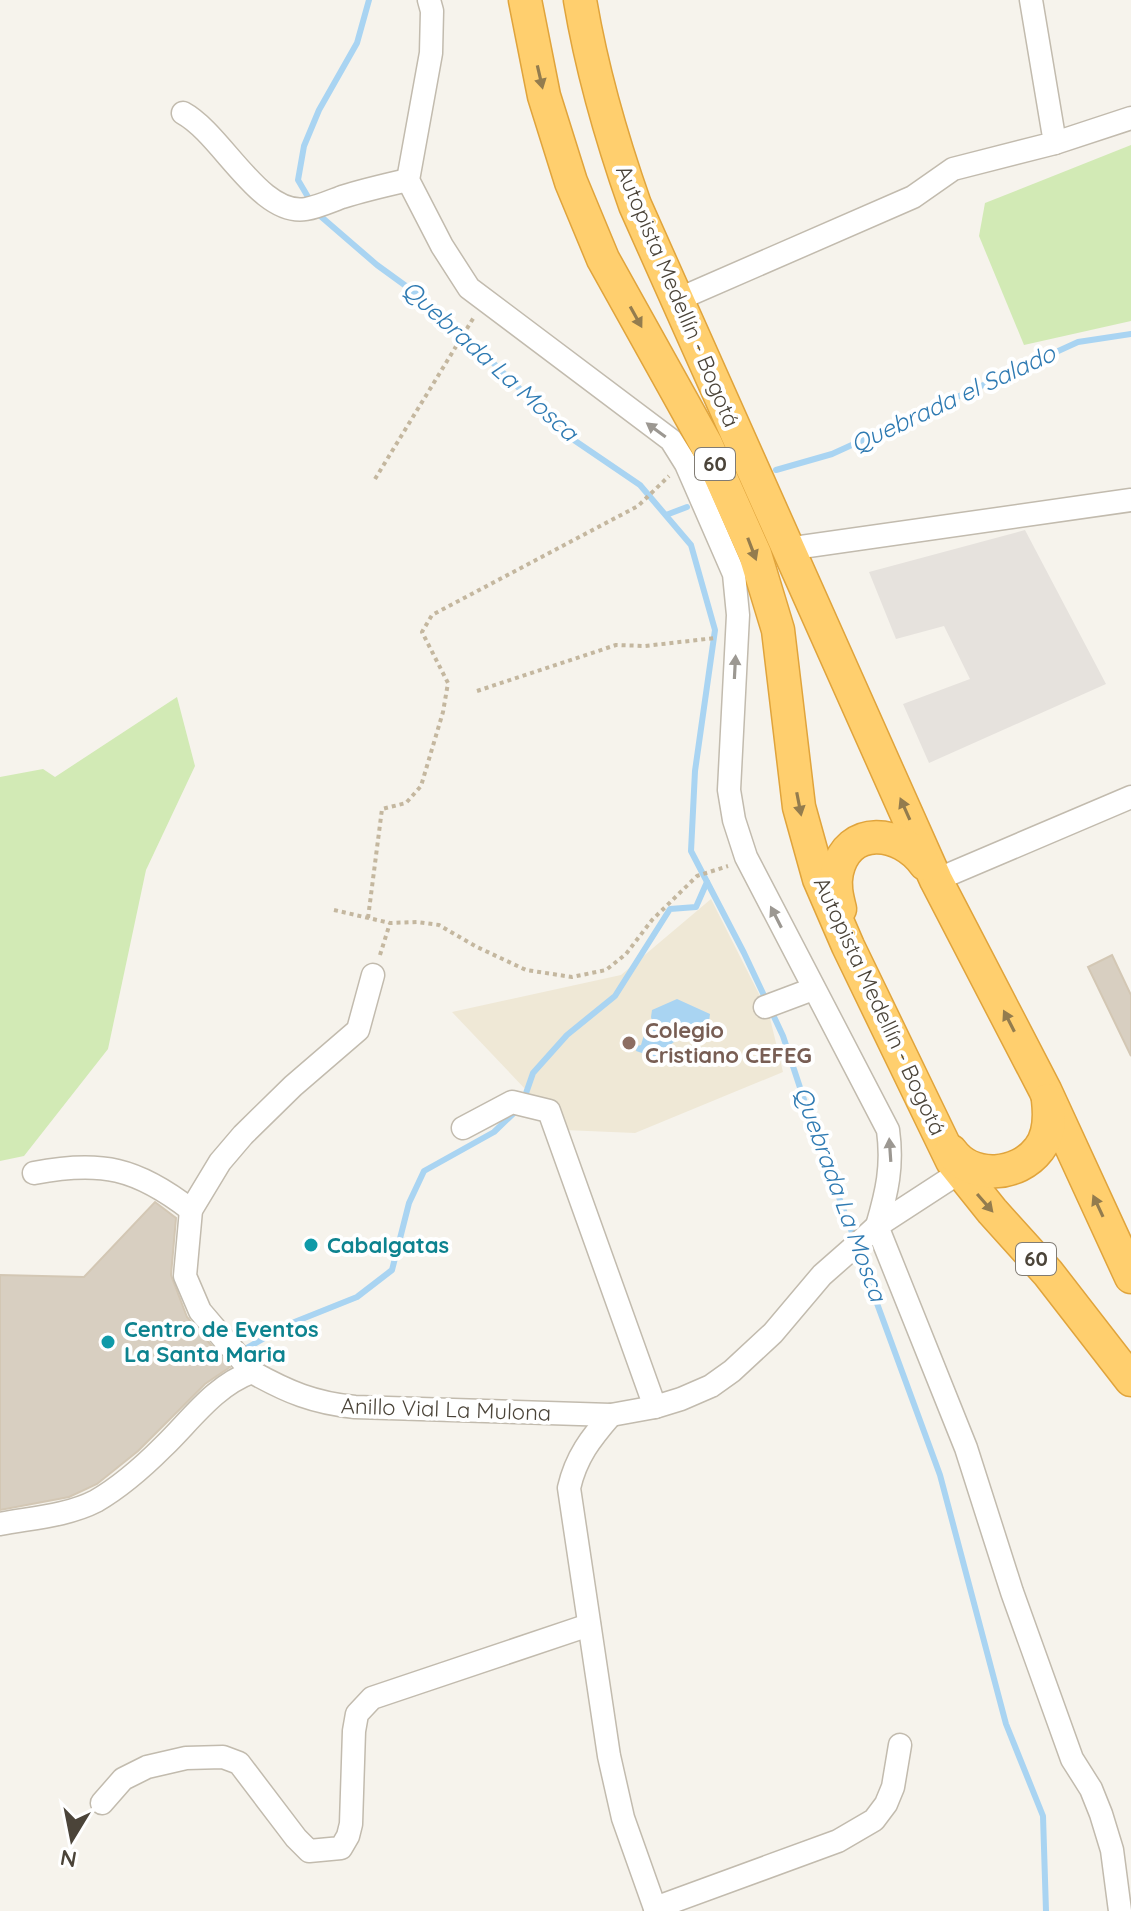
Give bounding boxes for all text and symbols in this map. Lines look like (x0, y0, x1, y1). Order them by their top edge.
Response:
one-way arrow (534, 64, 547, 89)
street label: Autopista Medellín - Bogotá (610, 161, 746, 431)
water label: Quebrada La Mosca (397, 274, 586, 448)
one-way arrow (628, 306, 642, 328)
water label: Quebrada el Salado (846, 337, 1061, 459)
one-way arrow (646, 422, 667, 438)
road number: 60 (695, 448, 735, 480)
one-way arrow (746, 537, 759, 561)
one-way arrow (729, 654, 742, 679)
one-way arrow (793, 791, 805, 816)
one-way arrow (898, 797, 911, 820)
street label: Autopista Medellín - Bogotá (808, 872, 952, 1140)
one-way arrow (770, 906, 783, 929)
one-way arrow (1002, 1009, 1015, 1032)
place label: Colegio Cristiano CEFEG (645, 1016, 812, 1069)
marker: Colegio Cristiano CEFEG (620, 1034, 638, 1052)
water label: Quebrada La Mosca (788, 1082, 894, 1306)
one-way arrow (883, 1137, 896, 1162)
one-way arrow (976, 1193, 993, 1213)
one-way arrow (1091, 1194, 1105, 1218)
place label: Cabalgatas (327, 1231, 449, 1259)
marker: Cabalgatas (302, 1236, 320, 1254)
road number: 60 (1016, 1243, 1056, 1275)
place label: Centro de Eventos La Santa Maria (124, 1315, 319, 1368)
marker: Centro de Eventos La Santa Maria (99, 1333, 117, 1351)
street label: Anillo Vial La Mulona (340, 1391, 552, 1427)
north arrow (32, 1799, 112, 1879)
text: N (58, 1844, 79, 1874)

